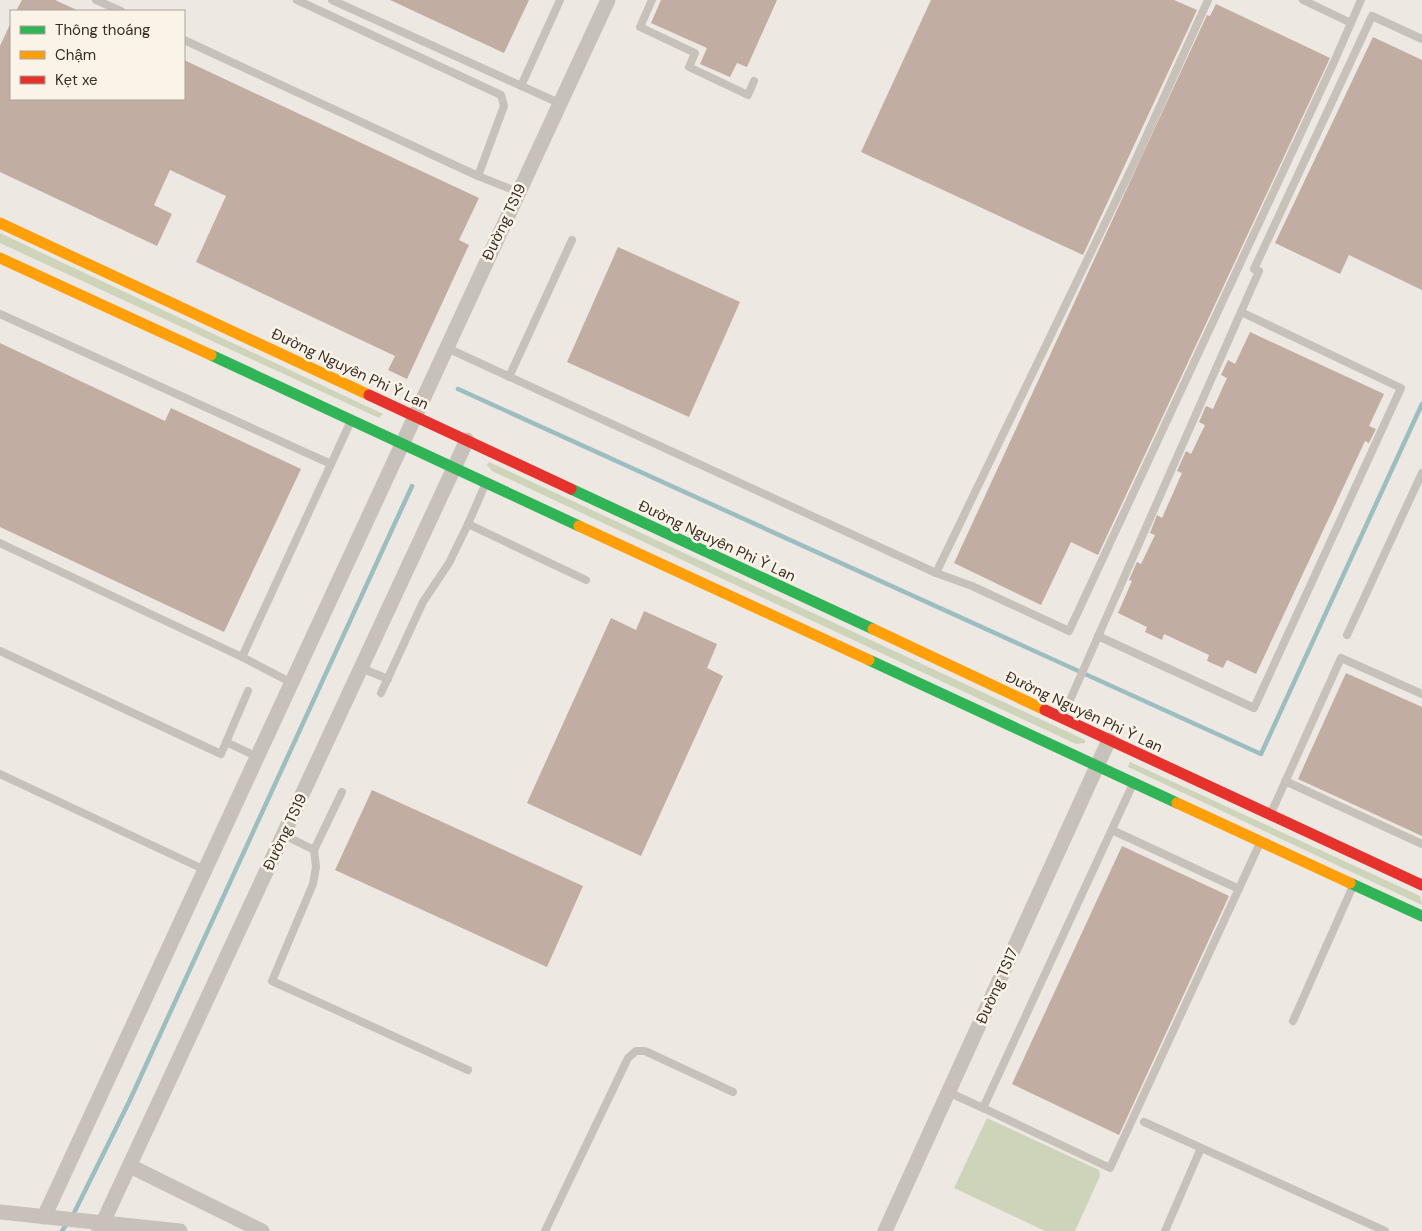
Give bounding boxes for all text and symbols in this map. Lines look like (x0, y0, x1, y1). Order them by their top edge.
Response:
legend (10, 10, 185, 100)
text: Thông thoáng (55, 20, 150, 40)
text: Chậm (55, 45, 96, 65)
text: Kẹt xe (55, 70, 98, 90)
street label: Đường TS19 (478, 180, 530, 264)
street label: Đường Nguyên Phi Ỷ Lan (268, 324, 432, 414)
street label: Đường Nguyên Phi Ỷ Lan (635, 496, 799, 586)
street label: Đường Nguyên Phi Ỷ Lan (1002, 667, 1166, 757)
street label: Đường TS19 (259, 790, 311, 874)
street label: Đường TS17 (971, 945, 1023, 1027)

